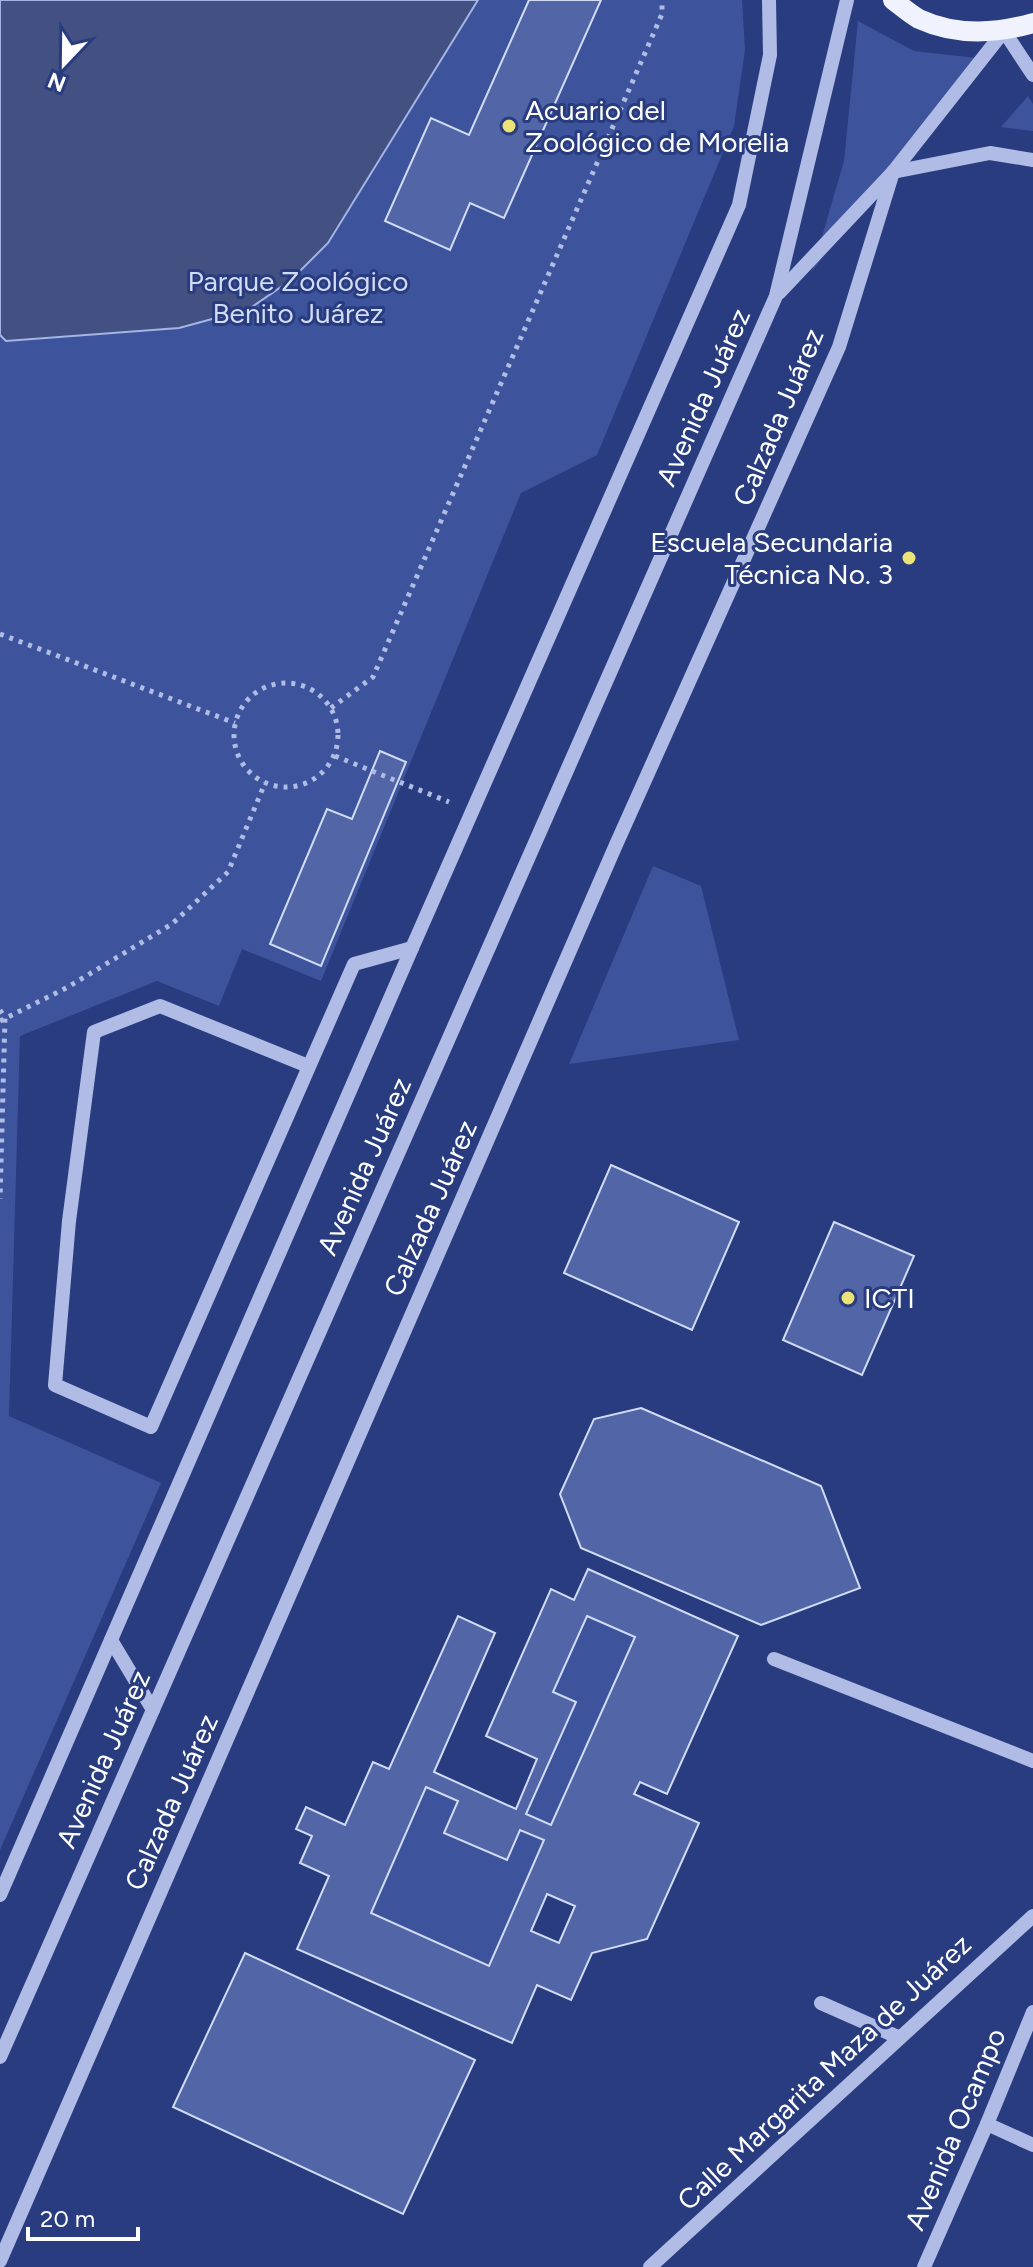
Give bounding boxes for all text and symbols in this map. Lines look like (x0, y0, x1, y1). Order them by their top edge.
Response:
north arrow (24, 24, 104, 104)
text: N (44, 66, 70, 98)
place label: Acuario del Zoológico de Morelia (525, 93, 789, 159)
marker: Acuario del Zoológico de Morelia (500, 117, 518, 135)
park label: Parque Zoológico Benito Juárez (188, 264, 408, 330)
street label: Avenida Juárez (649, 303, 757, 491)
street label: Calzada Juárez (725, 323, 831, 511)
place label: Escuela Secundaria Técnica No. 3 (650, 525, 893, 591)
marker: Escuela Secundaria Técnica No. 3 (900, 549, 918, 567)
street label: Avenida Juárez (310, 1072, 418, 1260)
street label: Calzada Juárez (376, 1115, 484, 1301)
place label: ICTI (864, 1281, 915, 1315)
marker: ICTI (839, 1289, 857, 1307)
street label: Avenida Juárez (49, 1665, 157, 1853)
street label: Calzada Juárez (117, 1709, 225, 1895)
street label: Calle Margarita Maza de Juárez (670, 1927, 978, 2217)
street label: Avenida Ocampo (897, 2023, 1013, 2235)
scale bar (28, 2191, 138, 2241)
text: 20 m (40, 2204, 95, 2233)

